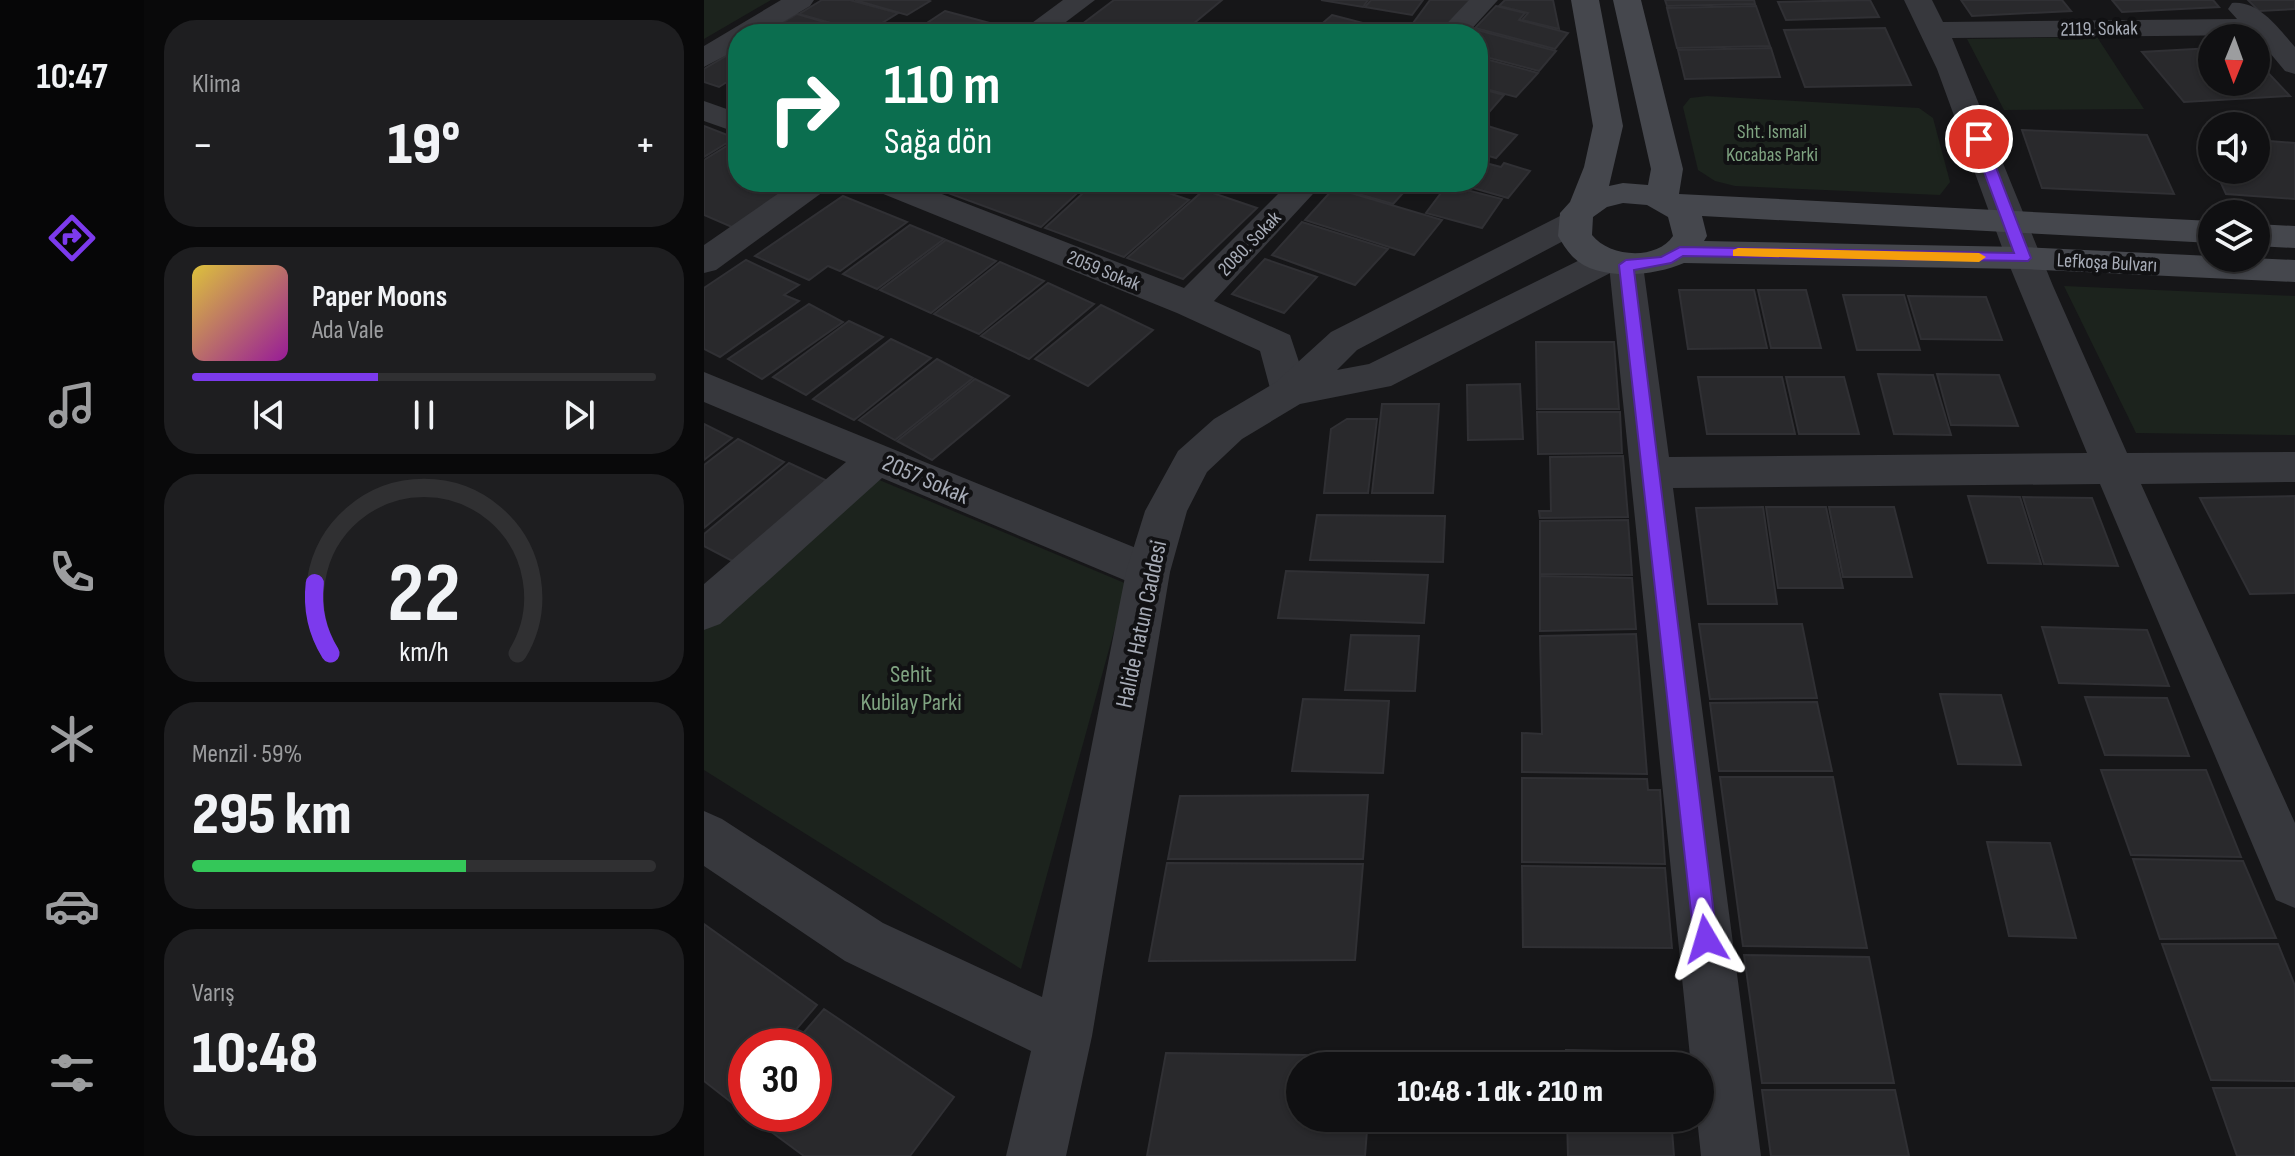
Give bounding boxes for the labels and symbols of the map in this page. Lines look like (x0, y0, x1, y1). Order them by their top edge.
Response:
street label: 2119. Sokak (2060, 16, 2138, 42)
north arrow (2198, 24, 2270, 96)
pin (1945, 105, 2013, 173)
park label: Sht. Ismail Kocabas Parki (1726, 120, 1818, 167)
street label: 2080. Sokak (1213, 206, 1287, 281)
street label: 2059 Sokak (1063, 245, 1144, 297)
street label: Lefkoşa Bulvarı (2056, 248, 2158, 278)
street label: 2057 Sokak (878, 448, 974, 511)
street label: Halide Hatun Caddesi (1110, 538, 1173, 710)
park label: Sehit Kubilay Parki (860, 660, 962, 717)
position arrow (1664, 897, 1748, 981)
speed limit sign: 30 (728, 1028, 832, 1132)

